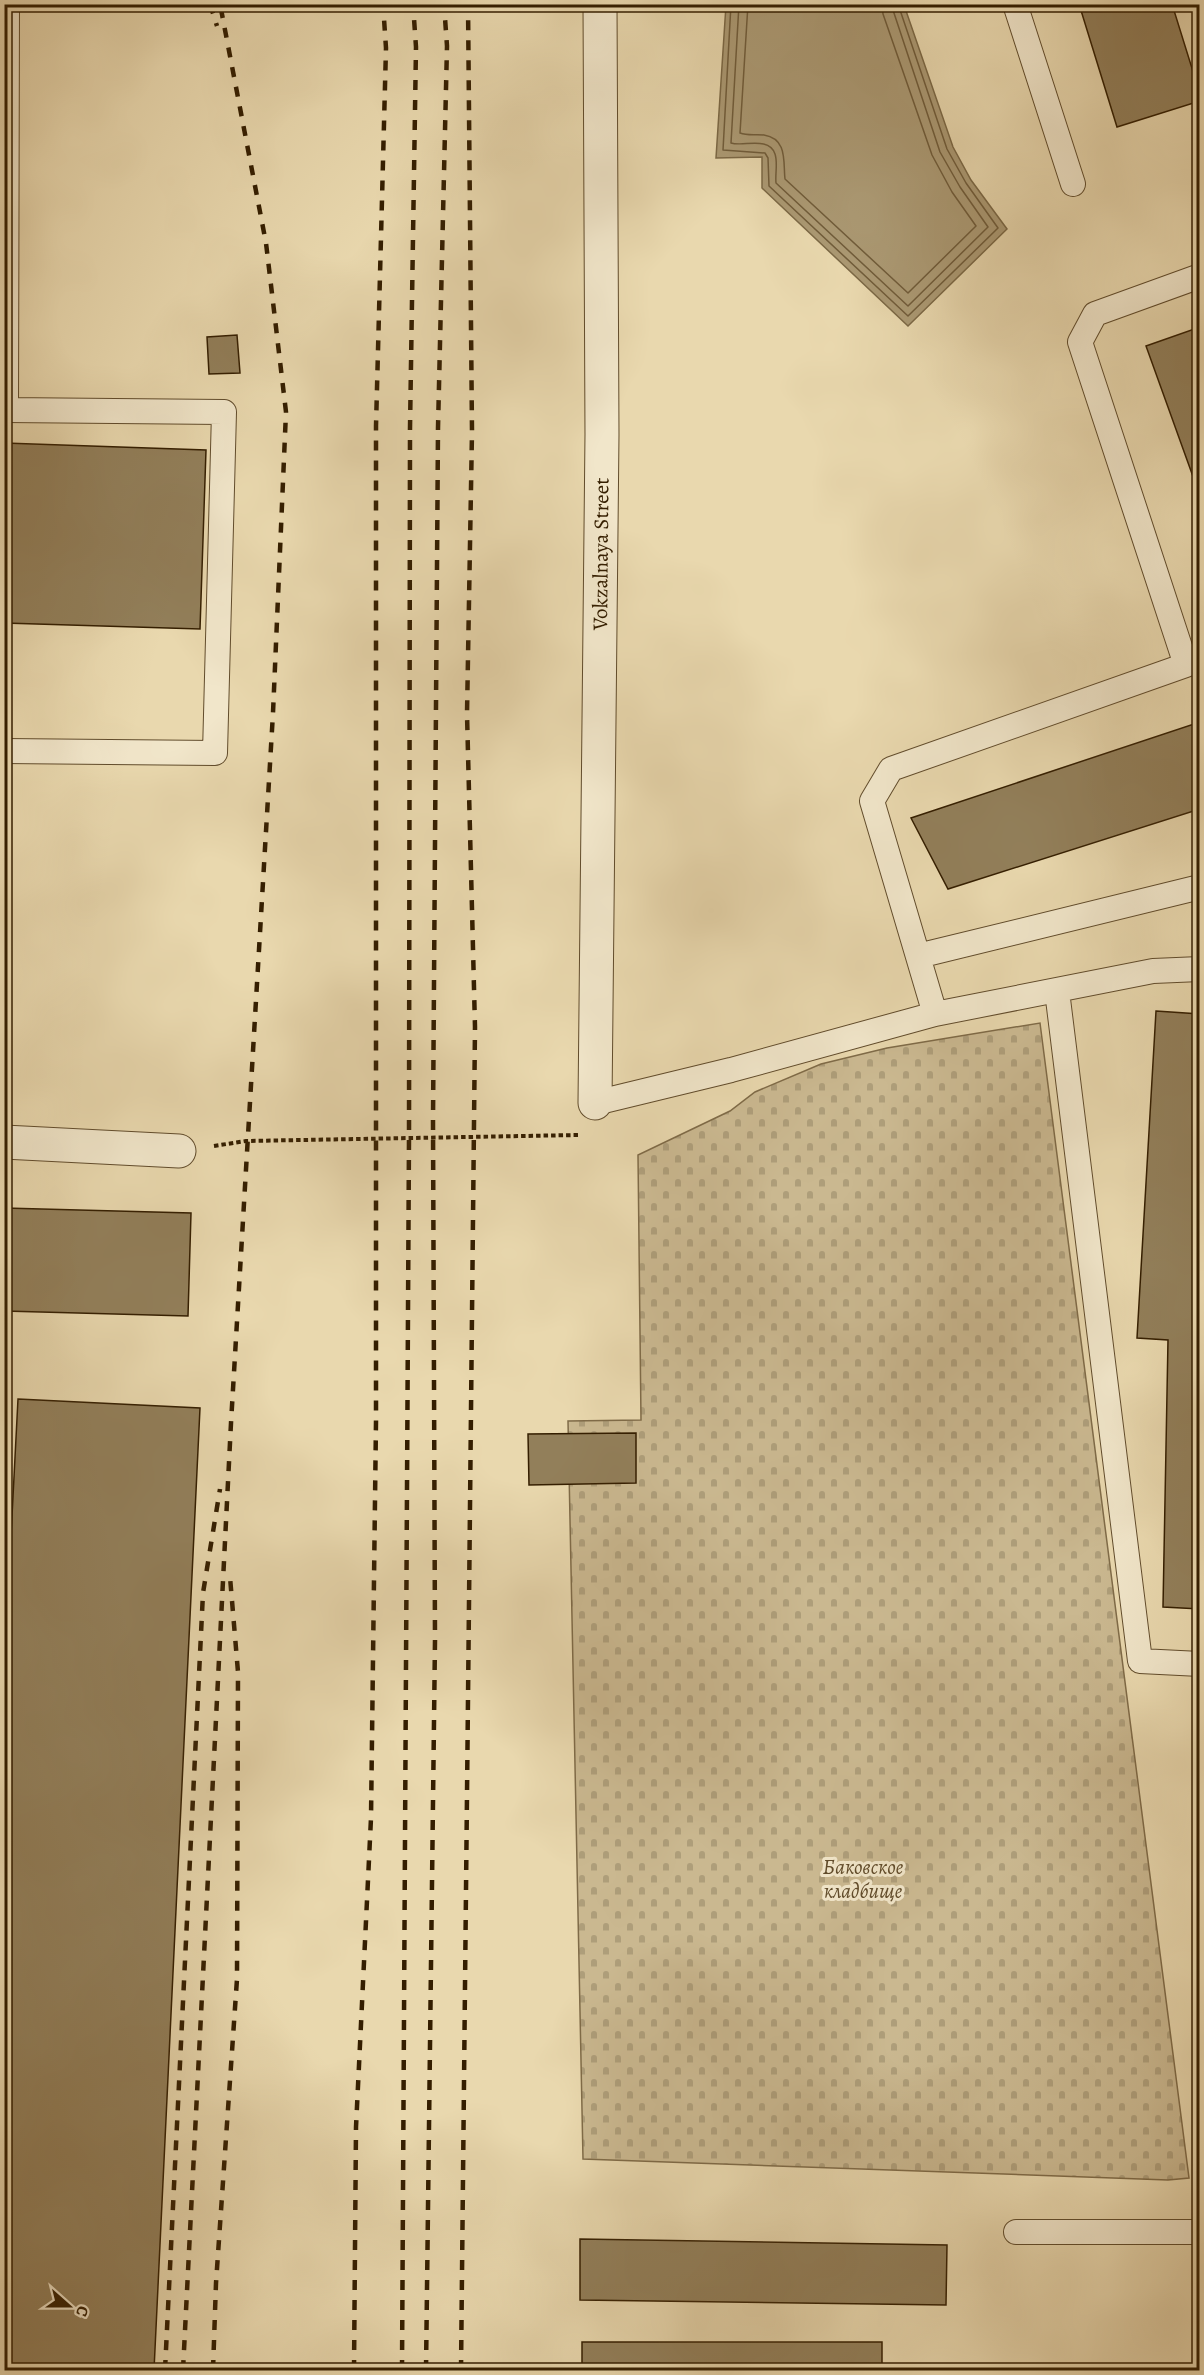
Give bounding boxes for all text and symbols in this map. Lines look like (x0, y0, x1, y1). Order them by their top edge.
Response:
street label: Vokzalnaya Street (586, 478, 616, 631)
park label: Баковское кладбище (823, 1853, 904, 1905)
north arrow (39, 2276, 99, 2336)
text: С (70, 2302, 94, 2320)

